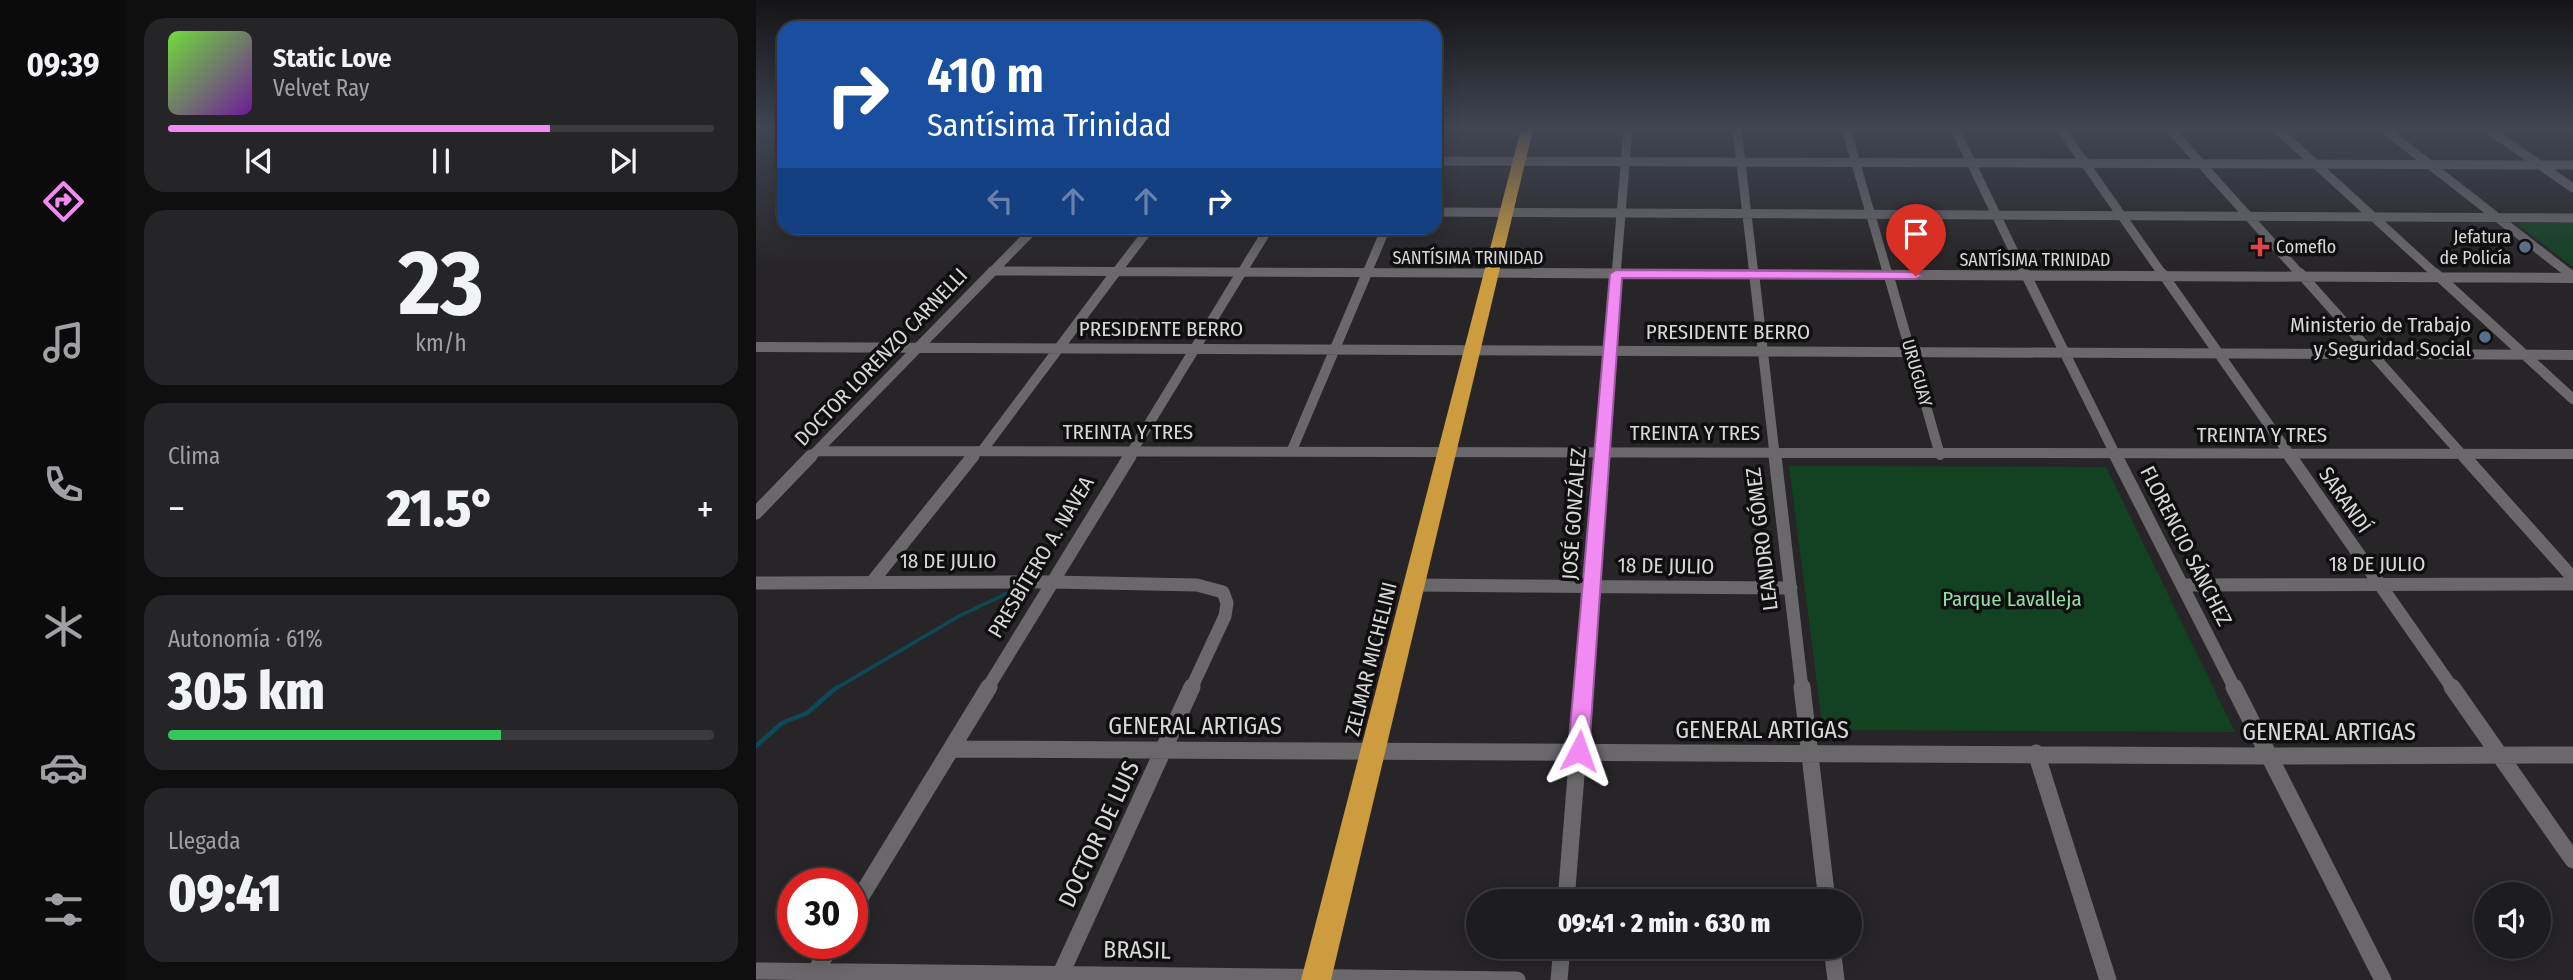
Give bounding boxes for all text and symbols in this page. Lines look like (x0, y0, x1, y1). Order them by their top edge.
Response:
text: Static Love (273, 43, 391, 74)
text: 09:39 (27, 46, 100, 84)
text: 410 m (927, 46, 1044, 105)
icon: right (812, 49, 903, 140)
text: Velvet Ray (273, 74, 369, 102)
text: Santísima Trinidad (927, 106, 1171, 144)
icon: previous (240, 142, 278, 180)
icon: pause (422, 142, 460, 180)
icon: next (604, 142, 642, 180)
icon: directions (39, 177, 88, 226)
icon: left (981, 182, 1019, 220)
icon: ahead (1054, 182, 1092, 220)
icon: ahead (1127, 182, 1165, 220)
icon: right (1200, 182, 1238, 220)
pin (1886, 204, 1946, 276)
icon: arrive (1897, 215, 1935, 253)
place label: Jefatura de Policía (2440, 226, 2511, 269)
text: 23 (398, 229, 484, 338)
place label: Comeflo (2276, 236, 2336, 258)
marker: Comeflo (2250, 237, 2270, 257)
marker: Jefatura de Policía (2517, 239, 2533, 255)
street label: SANTÍSIMA TRINIDAD (1392, 246, 1544, 269)
street label: SANTÍSIMA TRINIDAD (1959, 248, 2111, 271)
street label: DOCTOR LORENZO CARNELLI (789, 263, 973, 451)
place label: Ministerio de Trabajo y Seguridad Social (2290, 312, 2471, 362)
street label: PRESIDENTE BERRO (1079, 316, 1243, 342)
icon: music (39, 318, 88, 367)
street label: PRESIDENTE BERRO (1646, 319, 1810, 345)
text: km/h (415, 329, 467, 357)
marker: Ministerio de Trabajo y Seguridad Social (2477, 329, 2493, 345)
street label: URUGUAY (1897, 337, 1937, 409)
street label: TREINTA Y TRES (1063, 419, 1193, 445)
street label: TREINTA Y TRES (1630, 420, 1760, 446)
street label: TREINTA Y TRES (2197, 422, 2327, 448)
text: Clima (168, 442, 220, 470)
street label: JOSÉ GONZÁLEZ (1556, 447, 1592, 581)
icon: phone (39, 460, 88, 509)
street label: FLORENCIO SÁNCHEZ (2134, 462, 2238, 630)
street label: SARANDÍ (2313, 462, 2377, 538)
street label: LEANDRO GÓMEZ (1740, 466, 1784, 612)
street label: PRESBÍTERO A. NAVEA (982, 471, 1100, 643)
text: 21.5° (387, 477, 495, 540)
text: − (168, 486, 185, 532)
text: + (697, 486, 714, 532)
street label: 18 DE JULIO (900, 548, 996, 574)
street label: 18 DE JULIO (2329, 551, 2425, 577)
street label: 18 DE JULIO (1617, 552, 1715, 580)
street label: ZELMAR MICHELINI (1339, 579, 1403, 739)
park label: Parque Lavalleja (1942, 586, 2082, 612)
icon: climate (39, 602, 88, 651)
text: Autonomía · 61% (168, 625, 323, 653)
text: 305 km (168, 660, 325, 723)
street label: GENERAL ARTIGAS (1108, 712, 1282, 740)
position arrow (1542, 714, 1616, 788)
street label: GENERAL ARTIGAS (1675, 716, 1849, 744)
street label: GENERAL ARTIGAS (2242, 718, 2416, 746)
icon: car (39, 743, 88, 792)
street label: DOCTOR DE LUIS (1053, 756, 1145, 912)
text: Llegada (168, 827, 240, 855)
text: 09:41 (168, 862, 282, 925)
speed limit sign: 30 (777, 868, 868, 959)
map controls (2474, 882, 2551, 959)
button: sound (2474, 882, 2551, 959)
icon: filters (39, 885, 88, 934)
text: 09:41 · 2 min · 630 m (1558, 908, 1770, 939)
street label: BRASIL (1103, 935, 1171, 965)

